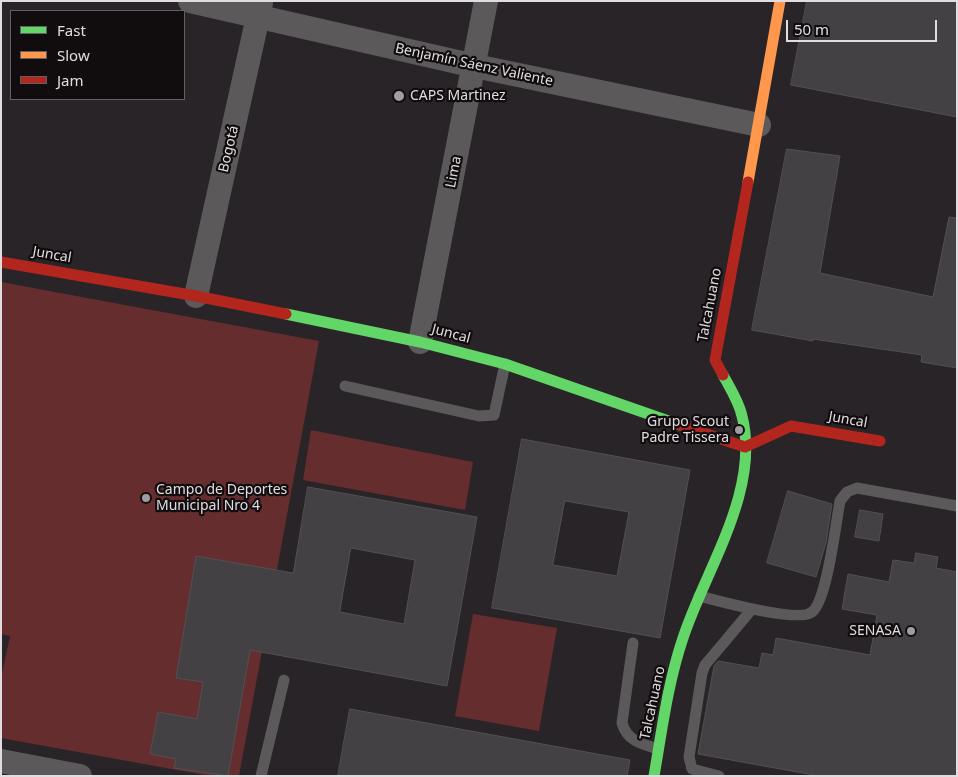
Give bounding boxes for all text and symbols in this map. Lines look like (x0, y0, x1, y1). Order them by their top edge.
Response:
legend (10, 10, 185, 100)
scale bar (788, 10, 939, 42)
text: 50 m (794, 19, 829, 39)
text: Fast (57, 20, 86, 40)
street label: Benjamín Sáenz Valiente (393, 40, 555, 90)
text: Slow (57, 45, 90, 65)
text: Jam (57, 70, 84, 90)
place label: CAPS Martinez (410, 88, 506, 104)
marker: CAPS Martinez (392, 89, 406, 103)
street label: Bogotá (215, 124, 243, 174)
street label: Lima (443, 155, 465, 189)
street label: Juncal (31, 243, 73, 267)
street label: Talcahuano (695, 267, 725, 343)
street label: Juncal (430, 321, 472, 347)
street label: Juncal (827, 408, 869, 432)
place label: Grupo Scout Padre Tissera (641, 414, 729, 447)
marker: Grupo Scout Padre Tissera (733, 424, 745, 436)
place label: Campo de Deportes Municipal Nro 4 (156, 482, 287, 514)
marker: Campo de Deportes Municipal Nro 4 (140, 492, 152, 504)
place label: SENASA (849, 623, 901, 639)
marker: SENASA (905, 625, 917, 637)
street label: Talcahuano (637, 665, 669, 741)

